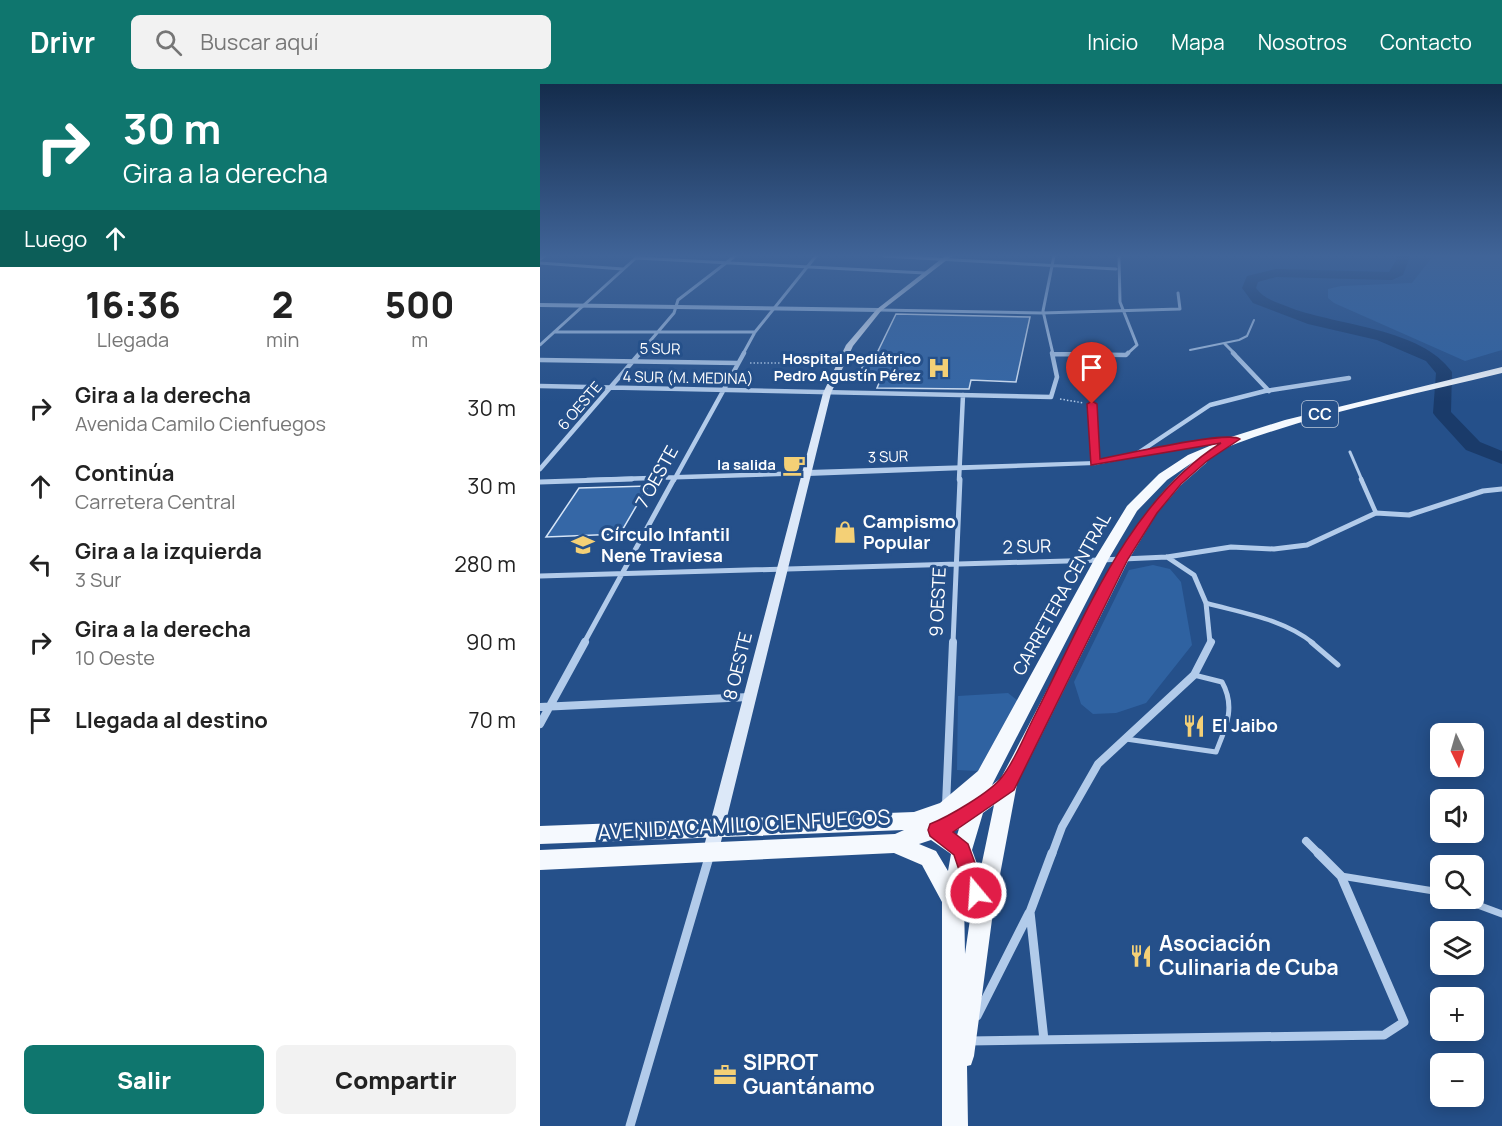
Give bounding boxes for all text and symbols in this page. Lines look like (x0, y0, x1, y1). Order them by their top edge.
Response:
search box (131, 15, 551, 69)
text: Drivr (30, 23, 95, 61)
icon: search (152, 26, 185, 59)
text: Buscar aquí (200, 27, 319, 57)
text: Inicio (1087, 28, 1138, 56)
text: Mapa (1171, 28, 1225, 56)
text: Nosotros (1258, 28, 1347, 56)
text: Contacto (1380, 28, 1472, 56)
text: 30 m (123, 99, 221, 157)
icon: right (24, 108, 102, 186)
text: Gira a la derecha (123, 154, 328, 191)
icon: ahead (99, 222, 132, 255)
text: Luego (24, 224, 87, 254)
text: 16:36 (85, 280, 181, 329)
text: 2 (272, 280, 294, 329)
text: 500 (385, 280, 455, 329)
text: Llegada (97, 326, 169, 353)
text: min (266, 326, 300, 353)
text: m (411, 326, 428, 353)
street label: 5 SUR (639, 338, 681, 359)
pin (1066, 342, 1117, 404)
place label: Hospital Pediátrico Pedro Agustín Pérez (774, 348, 921, 386)
icon: arrive (1075, 351, 1108, 384)
hospital icon: Hospital Pediátrico Pedro Agustín Pérez (926, 355, 952, 381)
street label: 4 SUR (M. MEDINA) (622, 366, 754, 389)
street label: 6 OESTE (553, 377, 607, 434)
text: Gira a la derecha (75, 380, 251, 410)
icon: right (24, 392, 57, 425)
text: 30 m (467, 393, 516, 423)
road number: CC (1302, 401, 1338, 427)
text: Avenida Camilo Cienfuegos (75, 410, 326, 437)
street label: 7 OESTE (629, 441, 683, 512)
street label: 3 SUR (867, 445, 909, 468)
cafe icon: la salida (781, 452, 807, 478)
place label: la salida (717, 454, 776, 475)
text: Continúa (75, 458, 175, 488)
icon: ahead (24, 470, 57, 503)
text: 30 m (467, 471, 516, 501)
text: Carretera Central (75, 488, 236, 515)
street label: CARRETERA CENTRAL (1006, 508, 1116, 679)
place label: Campismo Popular (863, 509, 956, 554)
shop icon: Campismo Popular (832, 519, 858, 545)
place label: Círculo Infantil Nene Traviesa (601, 522, 730, 567)
school or university icon: Círculo Infantil Nene Traviesa (570, 532, 596, 558)
street label: 2 SUR (1002, 533, 1052, 559)
text: Gira a la izquierda (75, 536, 262, 566)
icon: left (24, 548, 57, 581)
text: 280 m (454, 549, 516, 579)
text: 3 Sur (75, 566, 121, 593)
street label: 9 OESTE (923, 567, 951, 637)
text: Gira a la derecha (75, 614, 251, 644)
icon: right (24, 626, 57, 659)
text: 90 m (466, 627, 516, 657)
street label: 8 OESTE (717, 629, 757, 702)
text: 10 Oeste (75, 644, 155, 671)
icon: arrive (24, 704, 57, 737)
text: Llegada al destino (75, 705, 268, 735)
text: 70 m (468, 705, 516, 735)
restaurant icon: El Jaibo (1181, 713, 1207, 739)
place label: El Jaibo (1212, 713, 1278, 737)
north arrow (1430, 723, 1484, 777)
map controls (1430, 723, 1484, 1107)
button: sound (1430, 789, 1484, 843)
street label: AVENIDA CAMILO CIENFUEGOS (597, 802, 891, 846)
button: search (1430, 855, 1484, 909)
position arrow (944, 861, 1008, 925)
button: layers (1430, 921, 1484, 975)
place label: Asociación Culinaria de Cuba (1159, 929, 1339, 981)
restaurant icon: Asociación Culinaria de Cuba (1128, 943, 1154, 969)
button: + (1430, 987, 1484, 1041)
button: Salir (24, 1045, 264, 1114)
button: Compartir (276, 1045, 516, 1114)
place label: SIPROT Guantánamo (743, 1048, 875, 1100)
button: − (1430, 1053, 1484, 1107)
office icon: SIPROT Guantánamo (712, 1062, 738, 1088)

